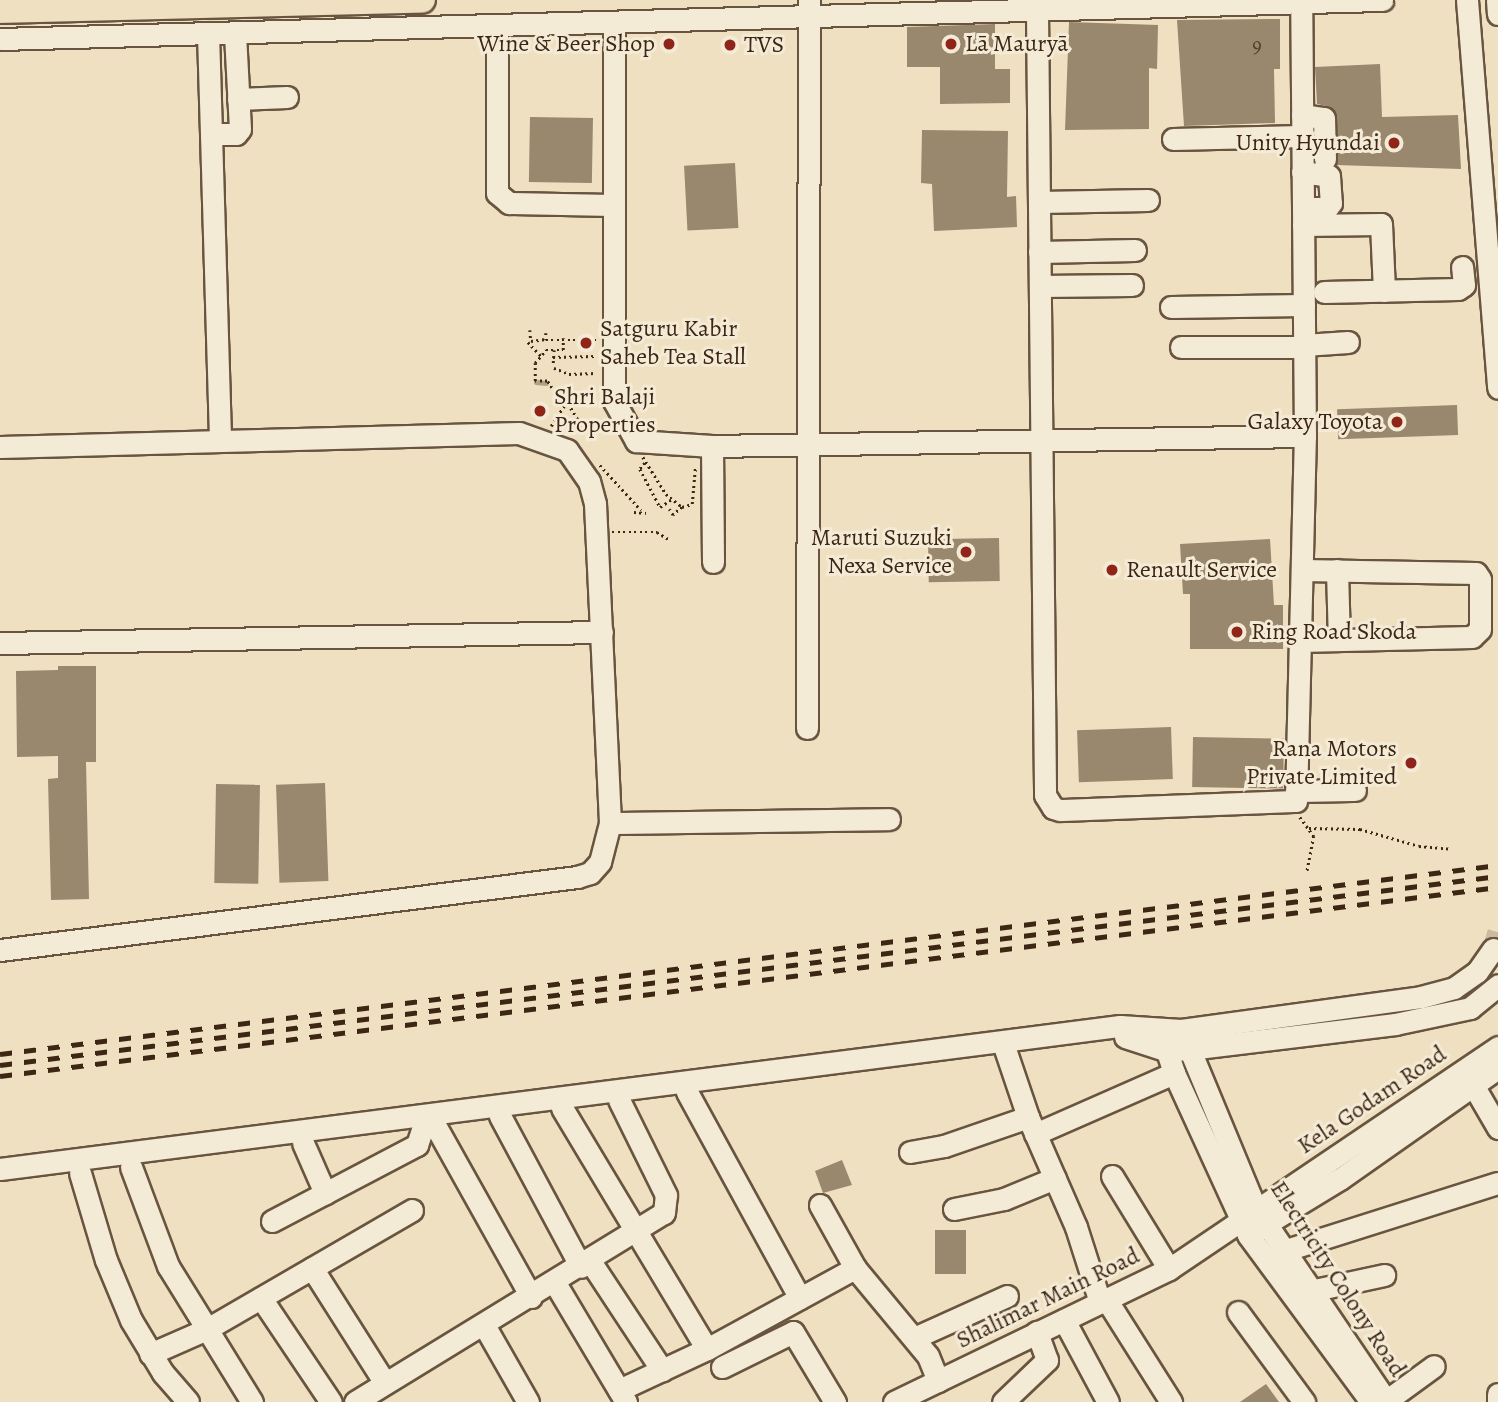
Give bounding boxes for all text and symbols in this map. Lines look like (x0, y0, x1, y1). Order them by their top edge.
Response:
place label: Wine & Beer Shop (477, 30, 655, 58)
place label: Lā Mauryā (965, 30, 1068, 58)
place label: TVS (744, 31, 784, 59)
house number: 9 (1252, 32, 1262, 58)
marker: Wine & Beer Shop (661, 36, 677, 52)
marker: Lā Mauryā (943, 36, 959, 52)
marker: TVS (722, 37, 738, 53)
place label: Unity Hyundai (1236, 129, 1380, 157)
marker: Unity Hyundai (1386, 135, 1402, 151)
place label: Satguru Kabir Saheb Tea Stall (600, 315, 746, 371)
marker: Satguru Kabir Saheb Tea Stall (578, 335, 594, 351)
place label: Shri Balaji Properties (554, 383, 656, 439)
marker: Shri Balaji Properties (532, 403, 548, 419)
place label: Galaxy Toyota (1248, 408, 1383, 436)
marker: Galaxy Toyota (1389, 414, 1405, 430)
place label: Maruti Suzuki Nexa Service (811, 524, 952, 580)
marker: Maruti Suzuki Nexa Service (958, 544, 974, 560)
place label: Renault Service (1126, 556, 1277, 584)
marker: Renault Service (1104, 562, 1120, 578)
place label: Ring Road Skoda (1251, 618, 1417, 646)
marker: Ring Road Skoda (1229, 624, 1245, 640)
place label: Rana Motors Private Limited (1246, 735, 1397, 791)
marker: Rana Motors Private Limited (1403, 755, 1419, 771)
street label: Kela Godam Road (1292, 1040, 1452, 1160)
street label: Electricity Colony Road (1264, 1176, 1412, 1382)
street label: Shalimar Main Road (952, 1241, 1144, 1355)

